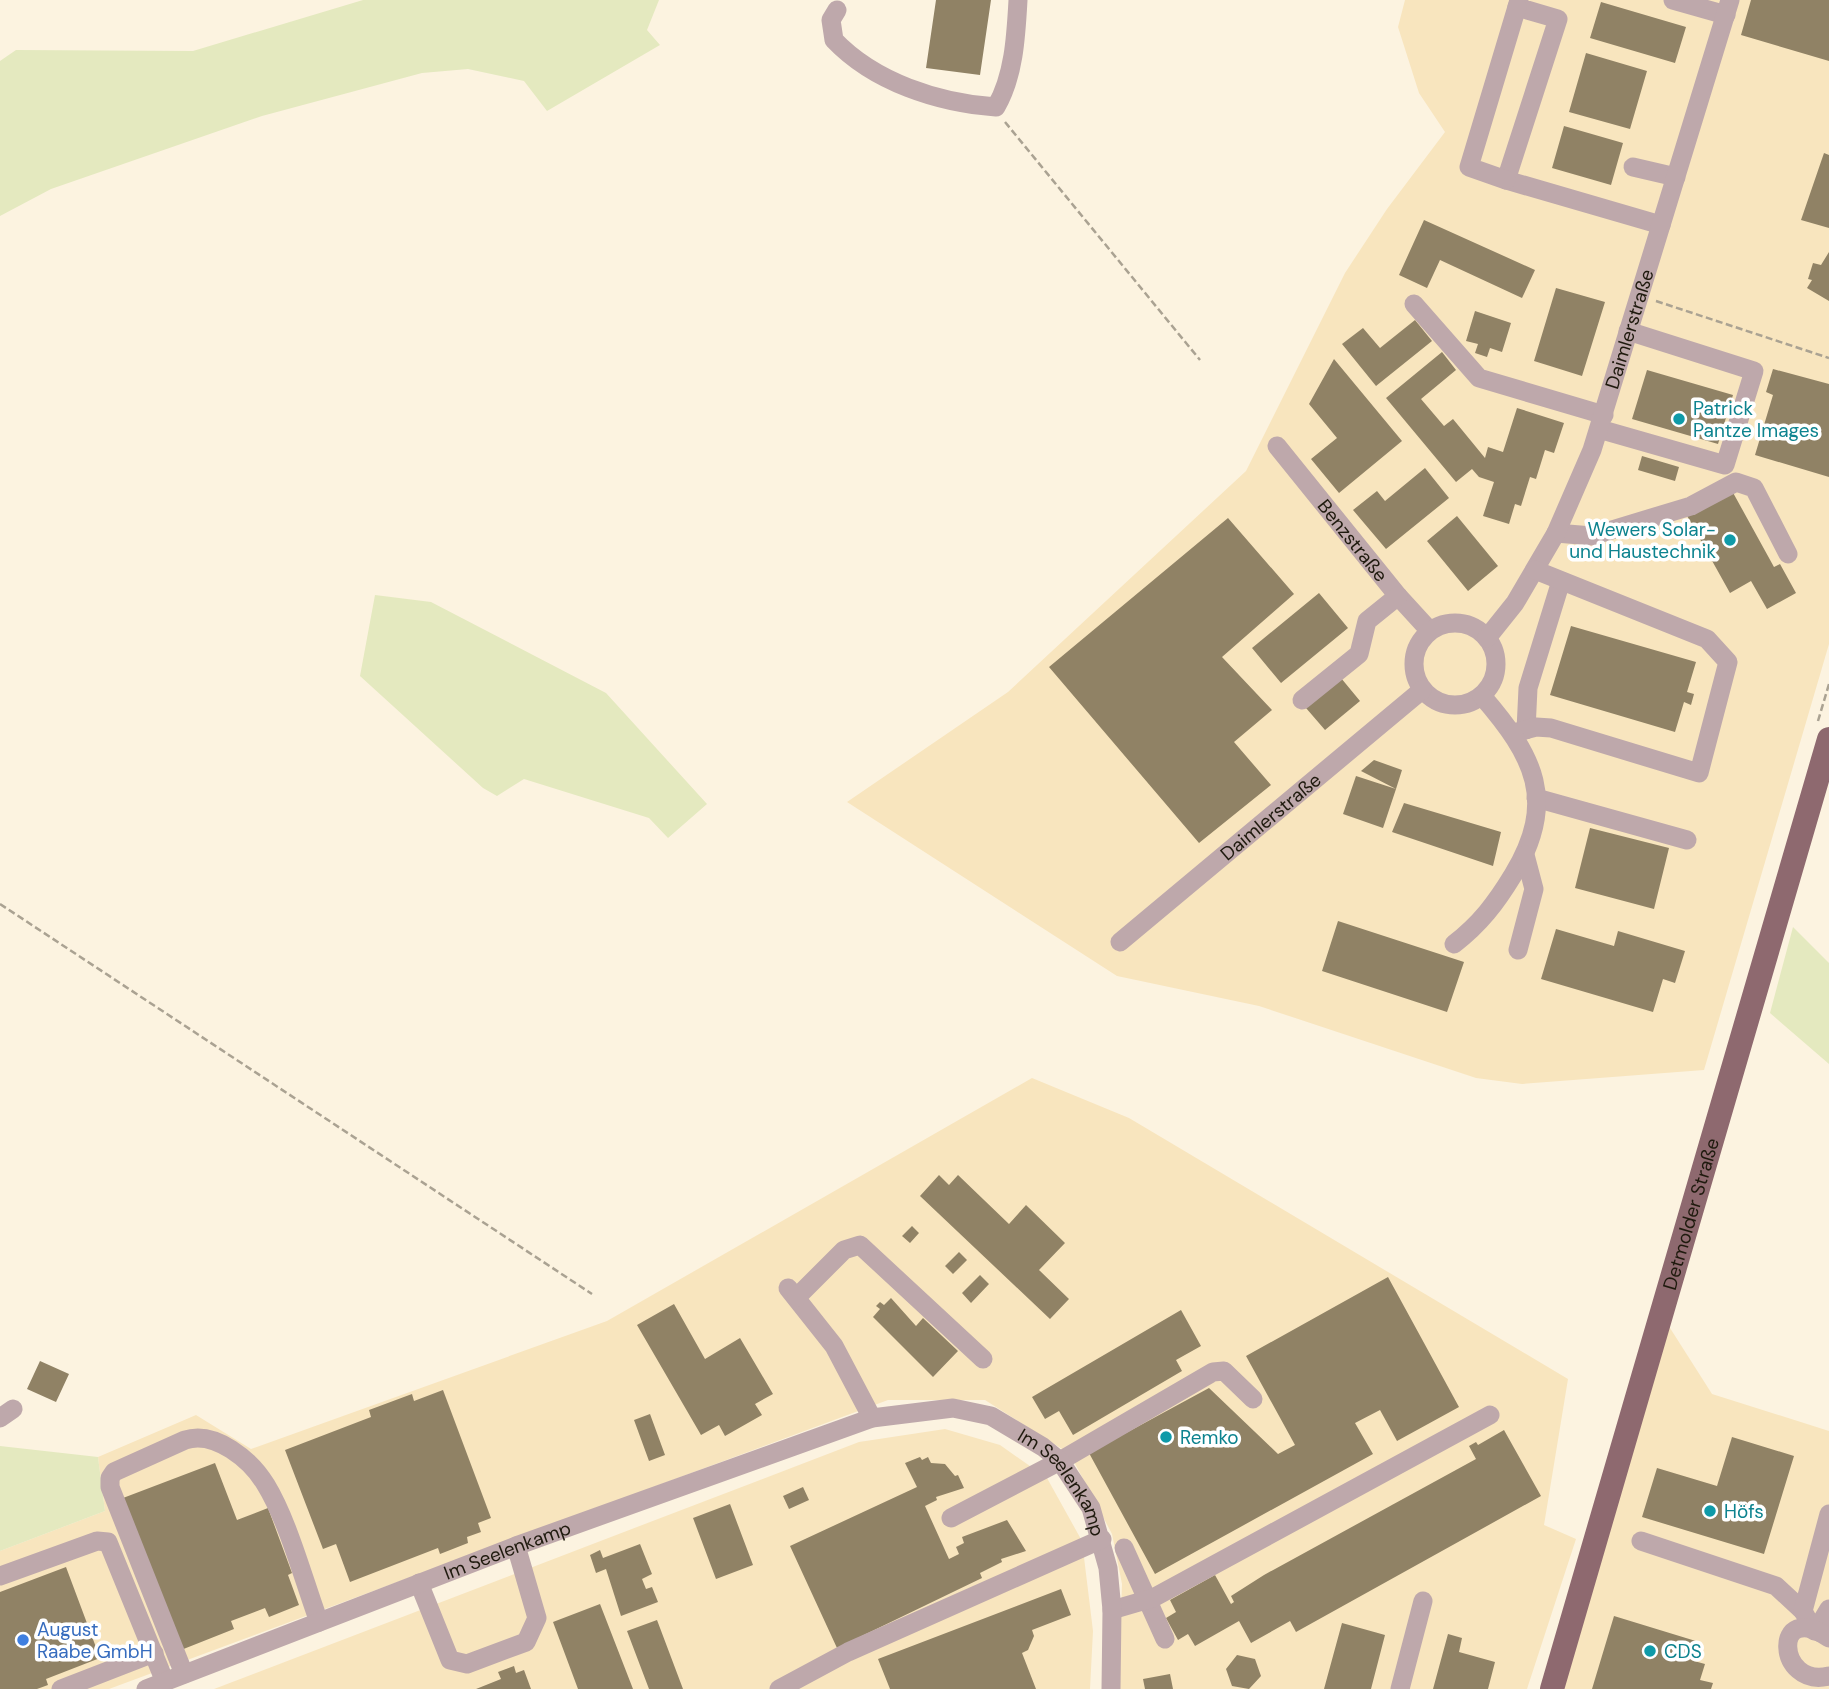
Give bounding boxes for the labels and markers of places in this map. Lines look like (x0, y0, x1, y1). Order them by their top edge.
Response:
place label: Patrick Pantze Images (1693, 396, 1819, 443)
marker: Patrick Pantze Images (1671, 411, 1687, 427)
place label: Wewers Solar- und Haustechnik (1569, 517, 1716, 564)
marker: Wewers Solar- und Haustechnik (1722, 532, 1738, 548)
place label: Remko (1180, 1425, 1239, 1450)
marker: Remko (1158, 1429, 1174, 1445)
place label: Höfs (1724, 1499, 1764, 1524)
marker: Höfs (1702, 1503, 1718, 1519)
place label: August Raabe GmbH (37, 1617, 153, 1664)
marker: August Raabe GmbH (15, 1632, 31, 1648)
place label: CDS (1664, 1639, 1702, 1664)
marker: CDS (1642, 1643, 1658, 1659)

